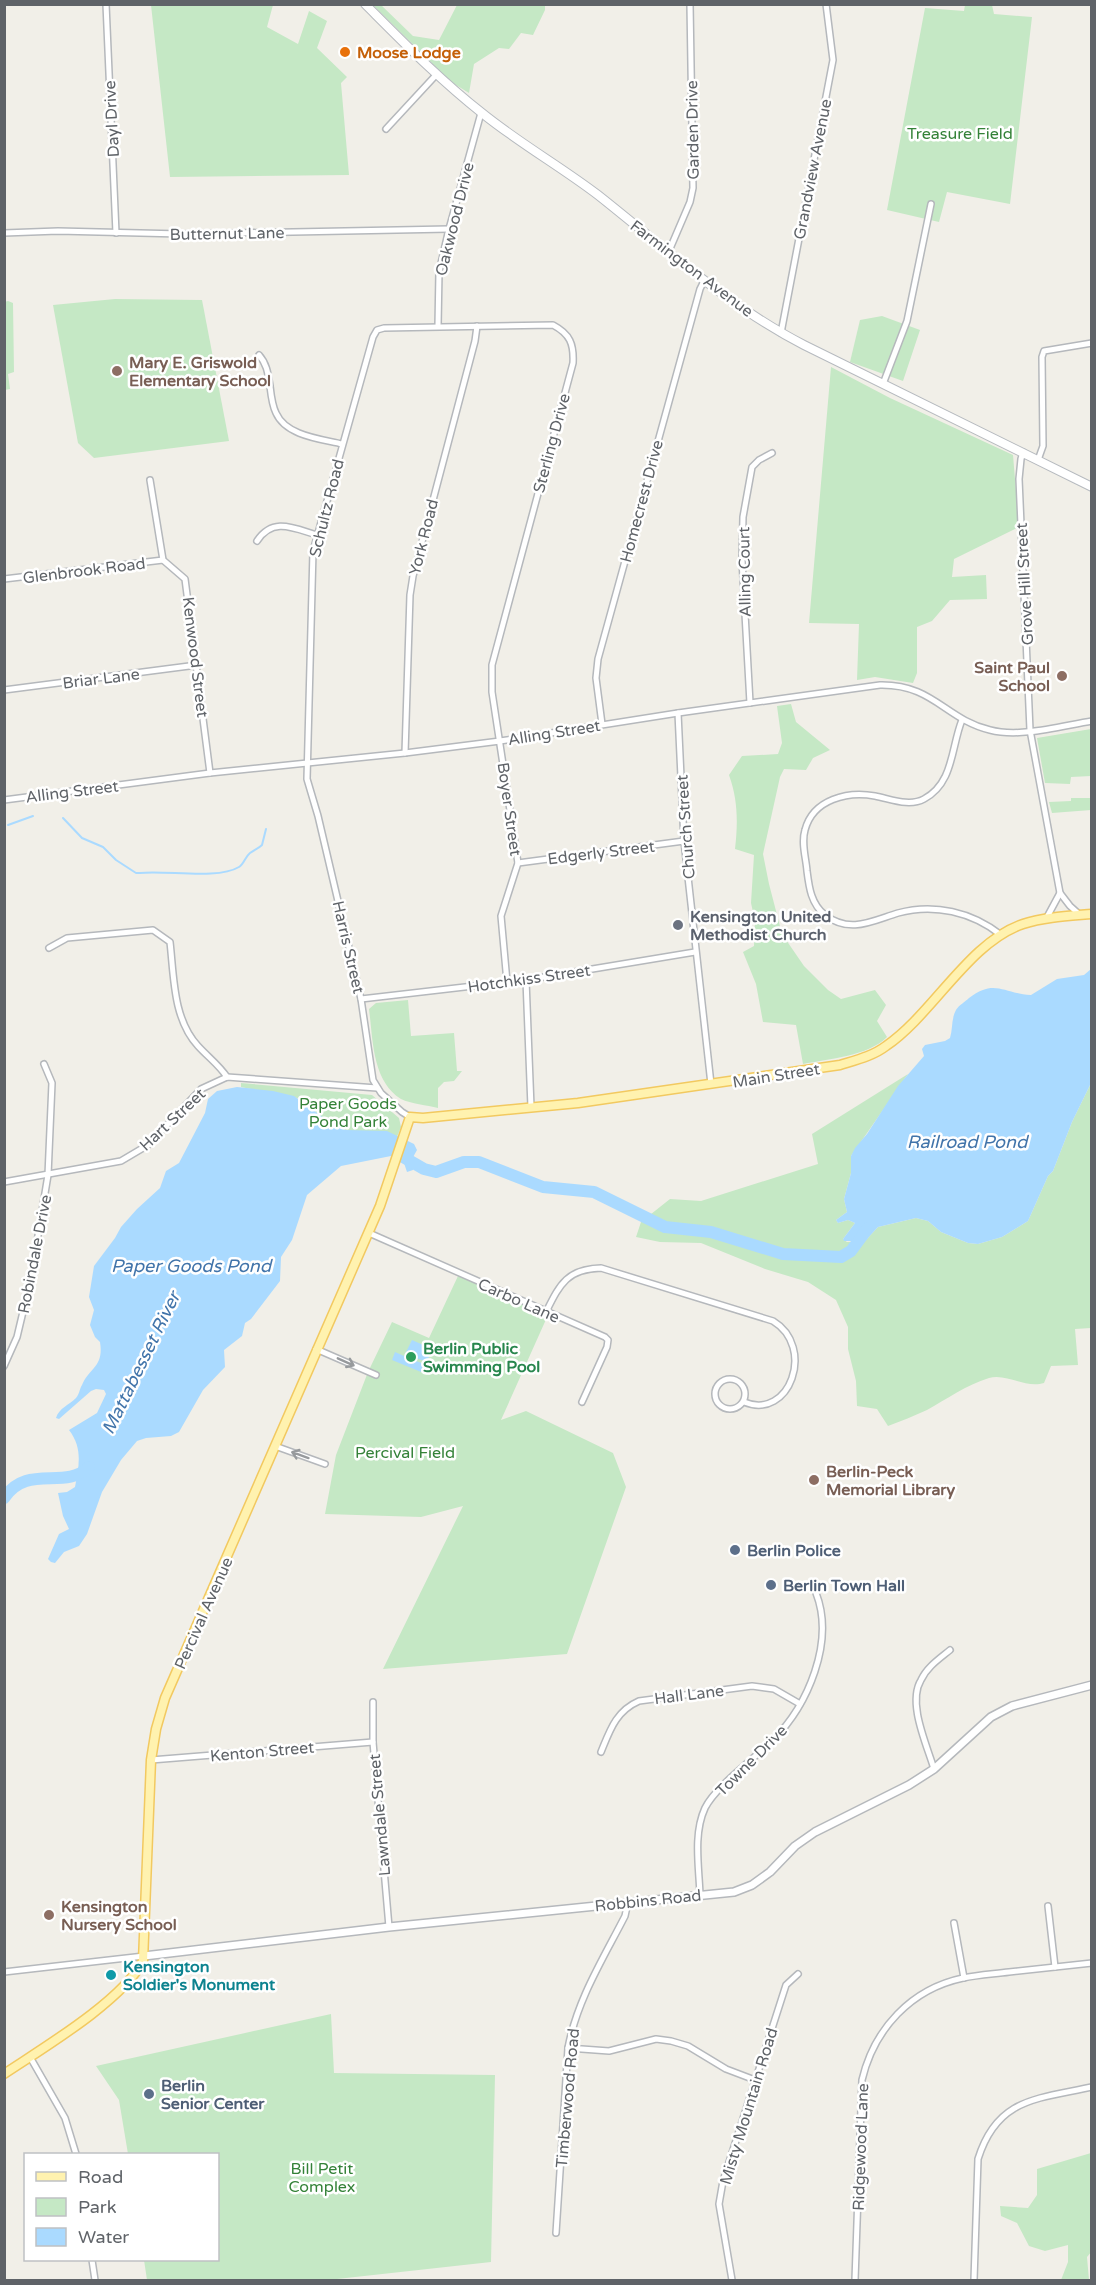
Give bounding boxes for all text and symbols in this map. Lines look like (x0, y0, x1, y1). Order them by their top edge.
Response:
place label: Moose Lodge (357, 43, 461, 63)
marker: Moose Lodge (338, 45, 352, 59)
street label: Dayl Drive (100, 80, 124, 158)
street label: Garden Drive (682, 80, 704, 180)
street label: Grandview Avenue (790, 97, 836, 241)
park label: Treasure Field (907, 124, 1013, 144)
street label: Oakwood Drive (431, 160, 479, 278)
street label: Farmington Avenue (626, 216, 757, 322)
street label: Butternut Lane (169, 223, 285, 245)
place label: Mary E. Griswold Elementary School (129, 353, 271, 391)
marker: Mary E. Griswold Elementary School (110, 364, 124, 378)
street label: Sterling Drive (529, 391, 575, 495)
street label: Homecrest Drive (616, 438, 668, 565)
street label: Schultz Road (305, 457, 349, 559)
street label: York Road (405, 497, 443, 577)
street label: Grove Hill Street (1012, 522, 1038, 646)
street label: Alling Court (734, 527, 756, 617)
street label: Glenbrook Road (22, 554, 147, 588)
street label: Kenwood Street (178, 596, 212, 719)
place label: Saint Paul School (974, 658, 1050, 696)
street label: Briar Lane (61, 664, 141, 694)
marker: Saint Paul School (1055, 669, 1069, 683)
street label: Alling Street (506, 716, 602, 750)
street label: Boyer Street (493, 761, 525, 857)
street label: Church Street (672, 774, 700, 880)
street label: Alling Street (24, 776, 120, 808)
street label: Edgerly Street (546, 836, 656, 869)
street label: Harris Street (328, 899, 368, 996)
place label: Kensington United Methodist Church (690, 907, 831, 945)
marker: Kensington United Methodist Church (671, 918, 685, 932)
street label: Hotchkiss Street (466, 960, 592, 998)
street label: Main Street (731, 1059, 821, 1093)
street label: Hart Street (135, 1084, 210, 1155)
park label: Paper Goods Pond Park (299, 1094, 397, 1132)
water label: Railroad Pond (907, 1131, 1030, 1153)
street label: Robindale Drive (14, 1193, 56, 1315)
water label: Paper Goods Pond (111, 1255, 274, 1277)
street label: Carbo Lane (475, 1274, 563, 1328)
water label: Mattabesset River (97, 1286, 186, 1438)
place label: Berlin Public Swimming Pool (423, 1339, 540, 1377)
marker: Berlin Public Swimming Pool (404, 1350, 418, 1364)
one-way arrow (337, 1357, 355, 1369)
park label: Percival Field (355, 1443, 455, 1463)
one-way arrow (291, 1449, 310, 1460)
place label: Berlin-Peck Memorial Library (826, 1462, 955, 1500)
marker: Berlin-Peck Memorial Library (807, 1473, 821, 1487)
place label: Berlin Police (747, 1541, 841, 1561)
marker: Berlin Police (728, 1543, 742, 1557)
street label: Percival Avenue (170, 1554, 238, 1673)
place label: Berlin Town Hall (783, 1576, 905, 1596)
marker: Berlin Town Hall (764, 1578, 778, 1592)
street label: Hall Lane (653, 1681, 725, 1709)
street label: Towne Drive (712, 1721, 792, 1801)
street label: Kenton Street (209, 1737, 315, 1767)
street label: Lawndale Street (365, 1753, 395, 1877)
street label: Robbins Road (594, 1885, 702, 1917)
place label: Kensington Nursery School (61, 1897, 177, 1935)
marker: Kensington Nursery School (42, 1908, 56, 1922)
place label: Kensington Soldier's Monument (123, 1957, 276, 1995)
marker: Kensington Soldier's Monument (104, 1968, 118, 1982)
street label: Misty Mountain Road (716, 2025, 782, 2187)
street label: Timberwood Road (552, 2027, 584, 2169)
place label: Berlin Senior Center (161, 2076, 265, 2114)
street label: Ridgewood Lane (849, 2083, 873, 2211)
marker: Berlin Senior Center (142, 2087, 156, 2101)
legend (24, 2153, 219, 2261)
park label: Bill Petit Complex (289, 2159, 355, 2197)
text: Road (78, 2166, 123, 2188)
text: Park (78, 2196, 117, 2218)
text: Water (78, 2226, 129, 2248)

